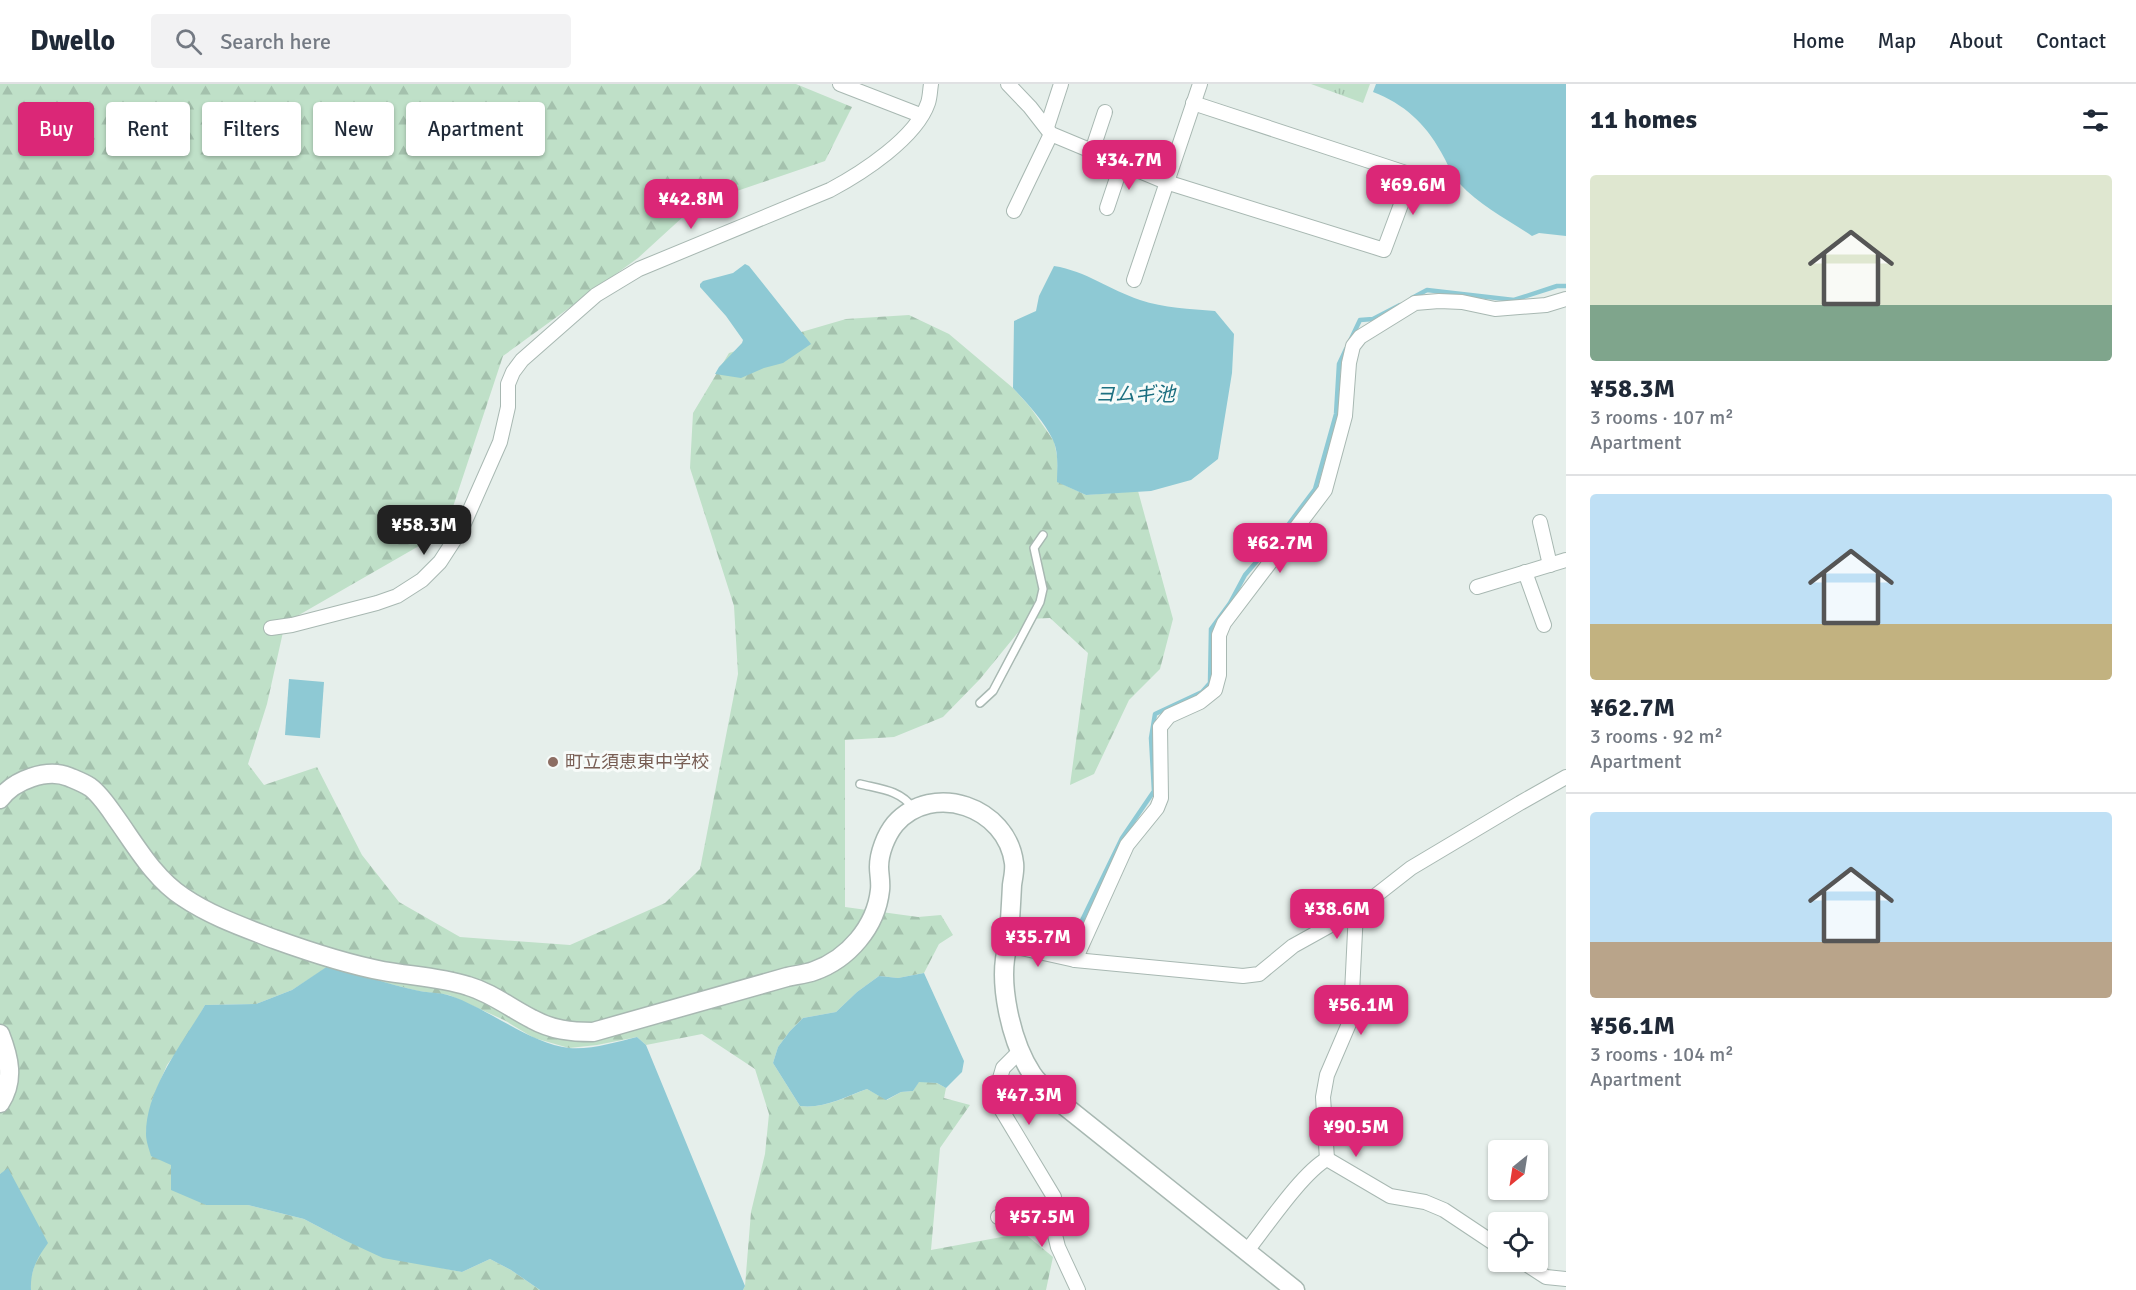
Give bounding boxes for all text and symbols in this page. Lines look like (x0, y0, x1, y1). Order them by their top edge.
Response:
search box (151, 14, 571, 68)
text: Dwello (30, 24, 115, 58)
icon: search (172, 25, 205, 58)
text: Search here (220, 28, 331, 55)
text: Home (1792, 28, 1845, 54)
text: Map (1878, 28, 1916, 54)
text: About (1949, 28, 2003, 54)
text: Contact (2036, 28, 2106, 54)
chip: Buy (18, 102, 94, 156)
chip: Rent (106, 102, 190, 156)
chip: Filters (202, 102, 301, 156)
chip: New (313, 102, 394, 156)
chip: Apartment (406, 102, 545, 156)
text: 11 homes (1590, 104, 1697, 136)
icon: filters (2079, 104, 2112, 137)
pin: ¥34.7M (1080, 140, 1178, 191)
text: ¥34.7M (1096, 147, 1162, 172)
pin: ¥69.6M (1364, 165, 1462, 216)
text: ¥69.6M (1380, 172, 1446, 197)
pin: ¥42.8M (642, 179, 740, 230)
text: ¥42.8M (658, 186, 724, 211)
icon: home (1797, 214, 1905, 322)
text: ¥58.3M (1590, 373, 1675, 405)
water label: ヨムギ池 (1095, 382, 1177, 407)
text: 3 rooms · 107 m² (1590, 405, 1734, 430)
text: Apartment (1590, 430, 1682, 455)
pin: ¥58.3M (375, 505, 473, 556)
text: ¥58.3M (391, 512, 457, 537)
pin: ¥62.7M (1231, 523, 1329, 574)
text: ¥62.7M (1247, 530, 1313, 555)
icon: home (1797, 533, 1905, 641)
text: ¥62.7M (1590, 692, 1675, 724)
text: 3 rooms · 92 m² (1590, 724, 1723, 749)
text: Apartment (1590, 749, 1682, 774)
place label: 町立須恵東中学校 (565, 751, 709, 773)
marker: 町立須恵東中学校 (546, 755, 560, 769)
icon: home (1797, 851, 1905, 959)
pin: ¥38.6M (1288, 889, 1386, 940)
text: ¥38.6M (1304, 896, 1370, 921)
pin: ¥35.7M (989, 917, 1087, 968)
text: ¥35.7M (1005, 924, 1071, 949)
pin: ¥56.1M (1312, 985, 1410, 1036)
text: ¥56.1M (1328, 992, 1394, 1017)
text: ¥56.1M (1590, 1010, 1675, 1042)
text: 3 rooms · 104 m² (1590, 1042, 1734, 1067)
text: Apartment (1590, 1067, 1682, 1092)
pin: ¥47.3M (980, 1075, 1078, 1126)
text: ¥47.3M (996, 1082, 1062, 1107)
pin: ¥90.5M (1307, 1107, 1405, 1158)
text: ¥90.5M (1323, 1114, 1389, 1139)
north arrow (1488, 1140, 1548, 1200)
map controls (1488, 1140, 1548, 1272)
pin: ¥57.5M (993, 1197, 1091, 1248)
text: ¥57.5M (1009, 1204, 1075, 1229)
button: locate (1488, 1212, 1548, 1272)

